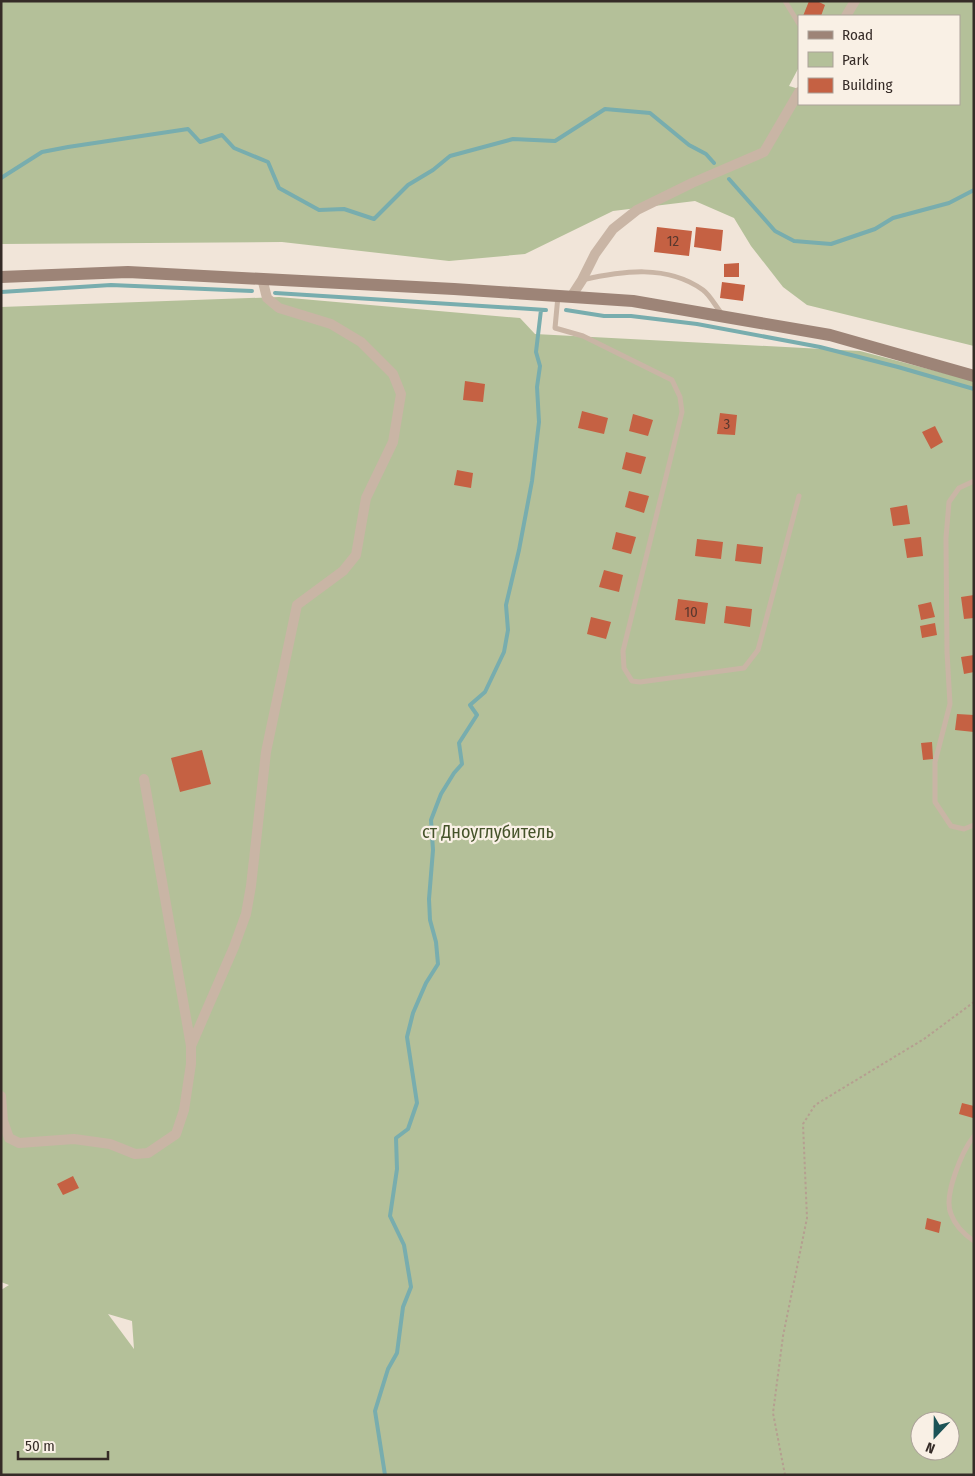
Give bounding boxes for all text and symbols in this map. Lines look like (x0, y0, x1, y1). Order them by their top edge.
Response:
legend (798, 15, 960, 105)
text: Road (842, 26, 873, 44)
text: Park (842, 51, 869, 69)
text: Building (842, 76, 893, 94)
house number: 12 (667, 232, 680, 250)
house number: 3 (724, 415, 731, 433)
house number: 10 (684, 603, 698, 621)
park label: ст Дноуглубитель (422, 821, 554, 843)
north arrow (910, 1411, 960, 1461)
scale bar (18, 1428, 108, 1460)
text: 50 m (25, 1437, 55, 1455)
text: N (923, 1438, 937, 1457)

